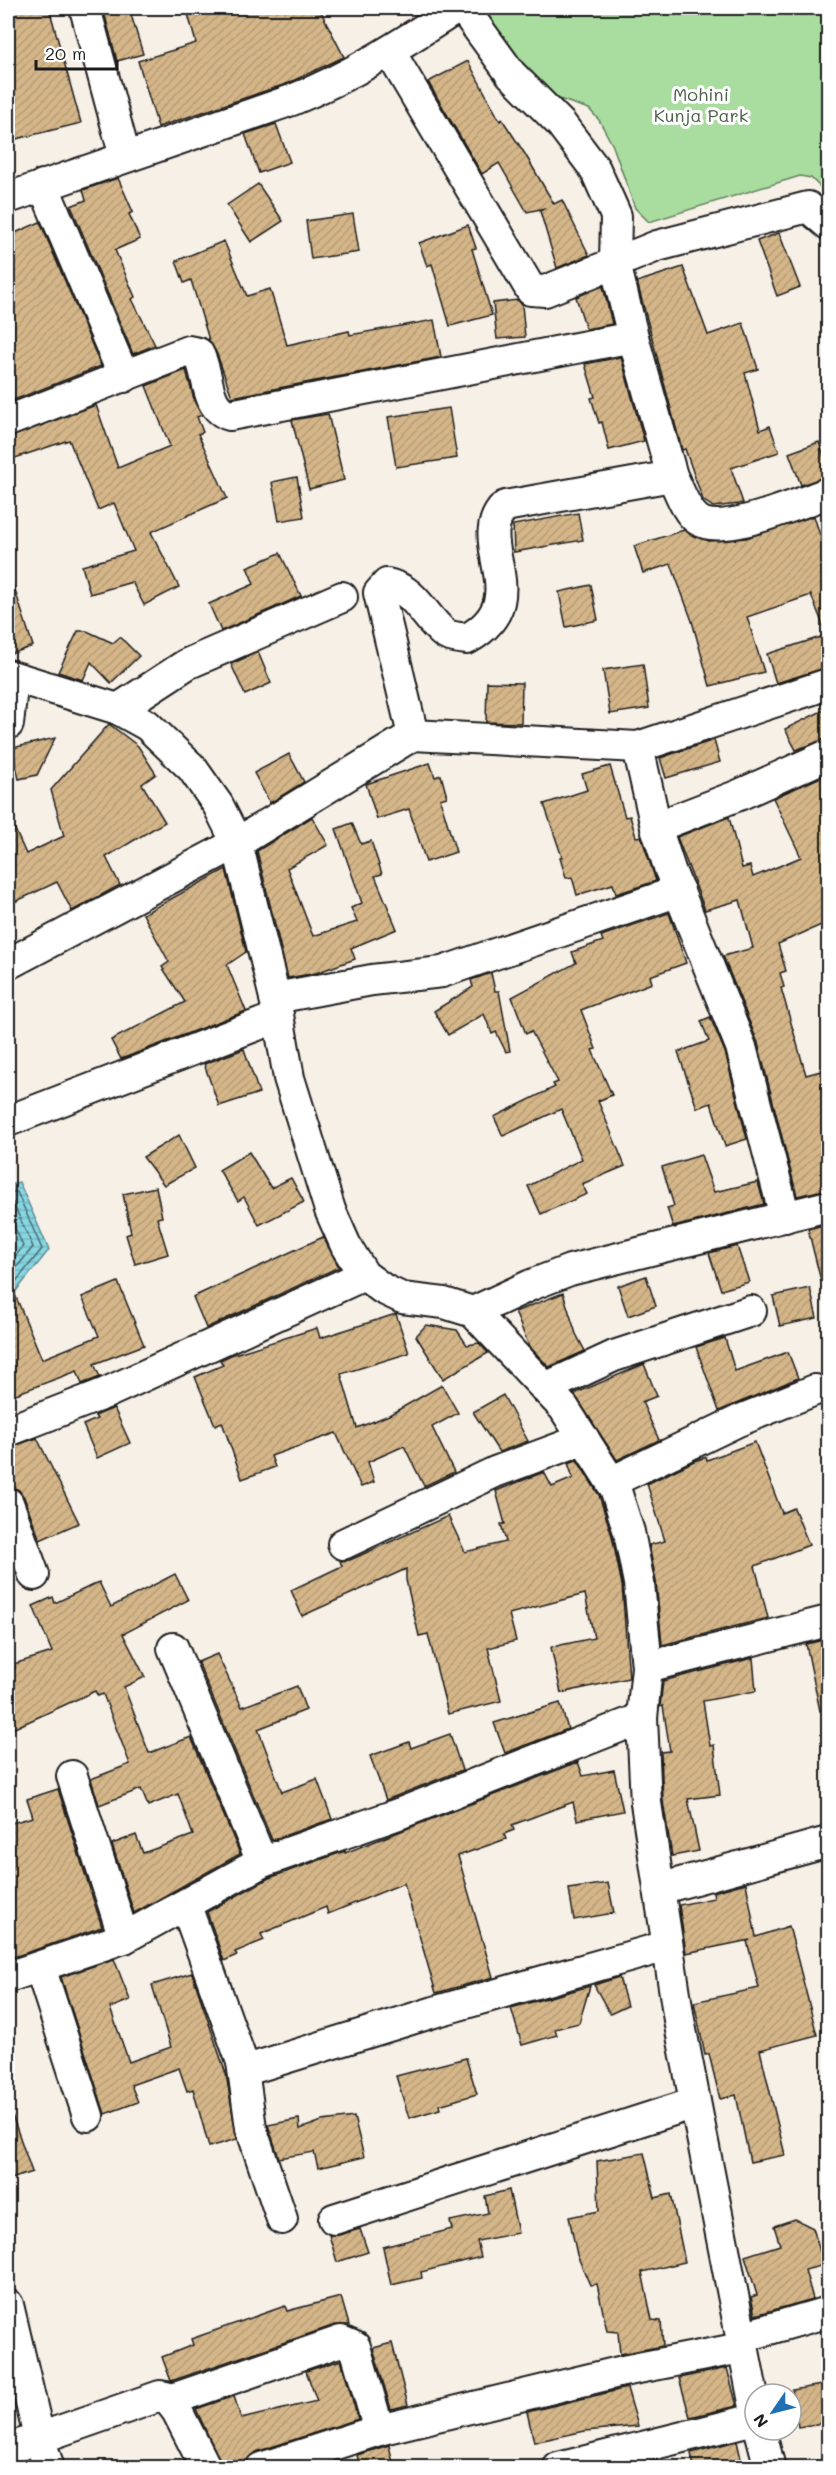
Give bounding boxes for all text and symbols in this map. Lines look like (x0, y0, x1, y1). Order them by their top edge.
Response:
scale bar (36, 33, 117, 71)
text: 20 m (45, 41, 86, 65)
park label: Mohini Kunja Park (654, 82, 748, 127)
north arrow (743, 2382, 803, 2442)
text: N (748, 2410, 772, 2432)

